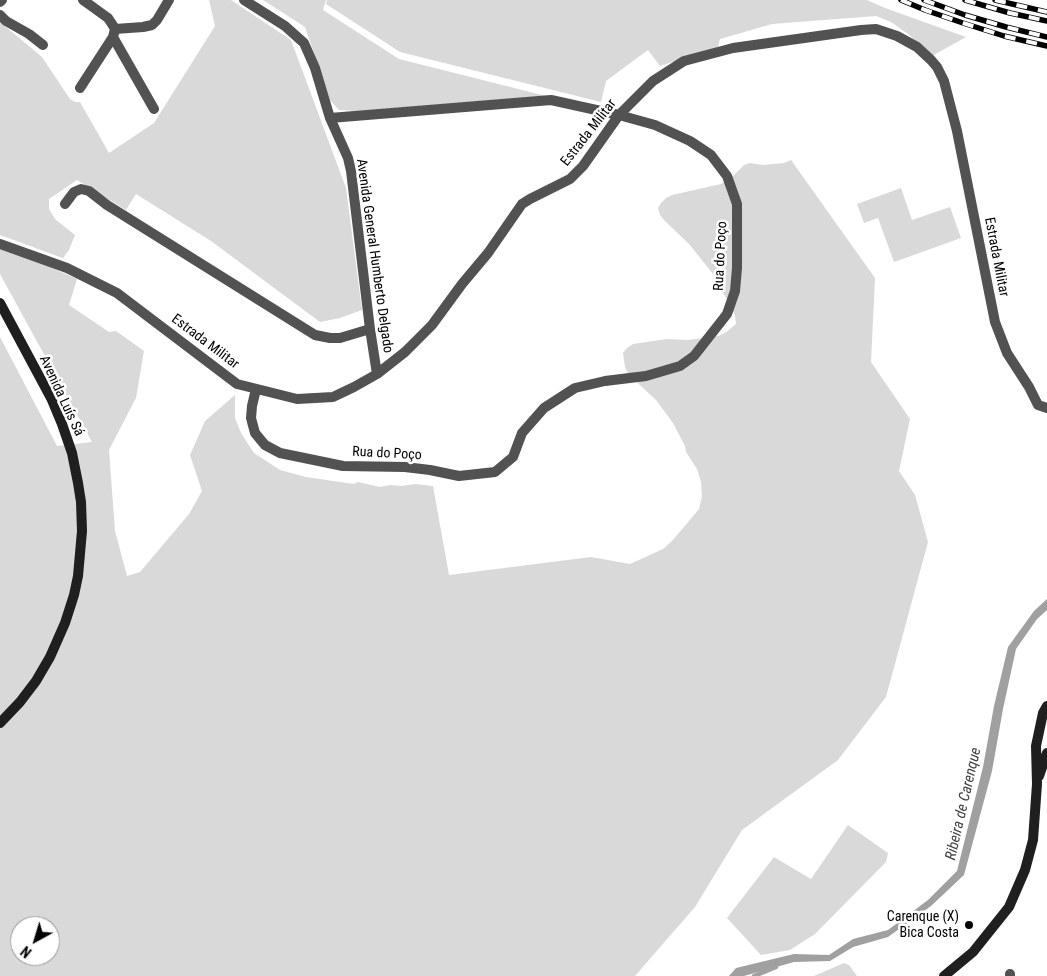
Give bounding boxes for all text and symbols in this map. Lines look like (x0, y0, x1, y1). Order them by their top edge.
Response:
street label: Estrada Militar (558, 96, 620, 170)
street label: Avenida General Humberto Delgado (352, 158, 396, 354)
street label: Estrada Militar (980, 216, 1012, 298)
street label: Rua do Poço (711, 221, 731, 291)
street label: Estrada Militar (168, 311, 242, 373)
street label: Avenida Luís Sá (35, 353, 87, 439)
street label: Rua do Poço (352, 444, 422, 464)
water label: Ribeira de Carenque (942, 746, 986, 862)
place label: Carenque (X) Bica Costa (887, 909, 959, 942)
north arrow (10, 916, 60, 966)
marker: Carenque (X) Bica Costa (963, 919, 975, 931)
text: N (18, 943, 35, 961)

